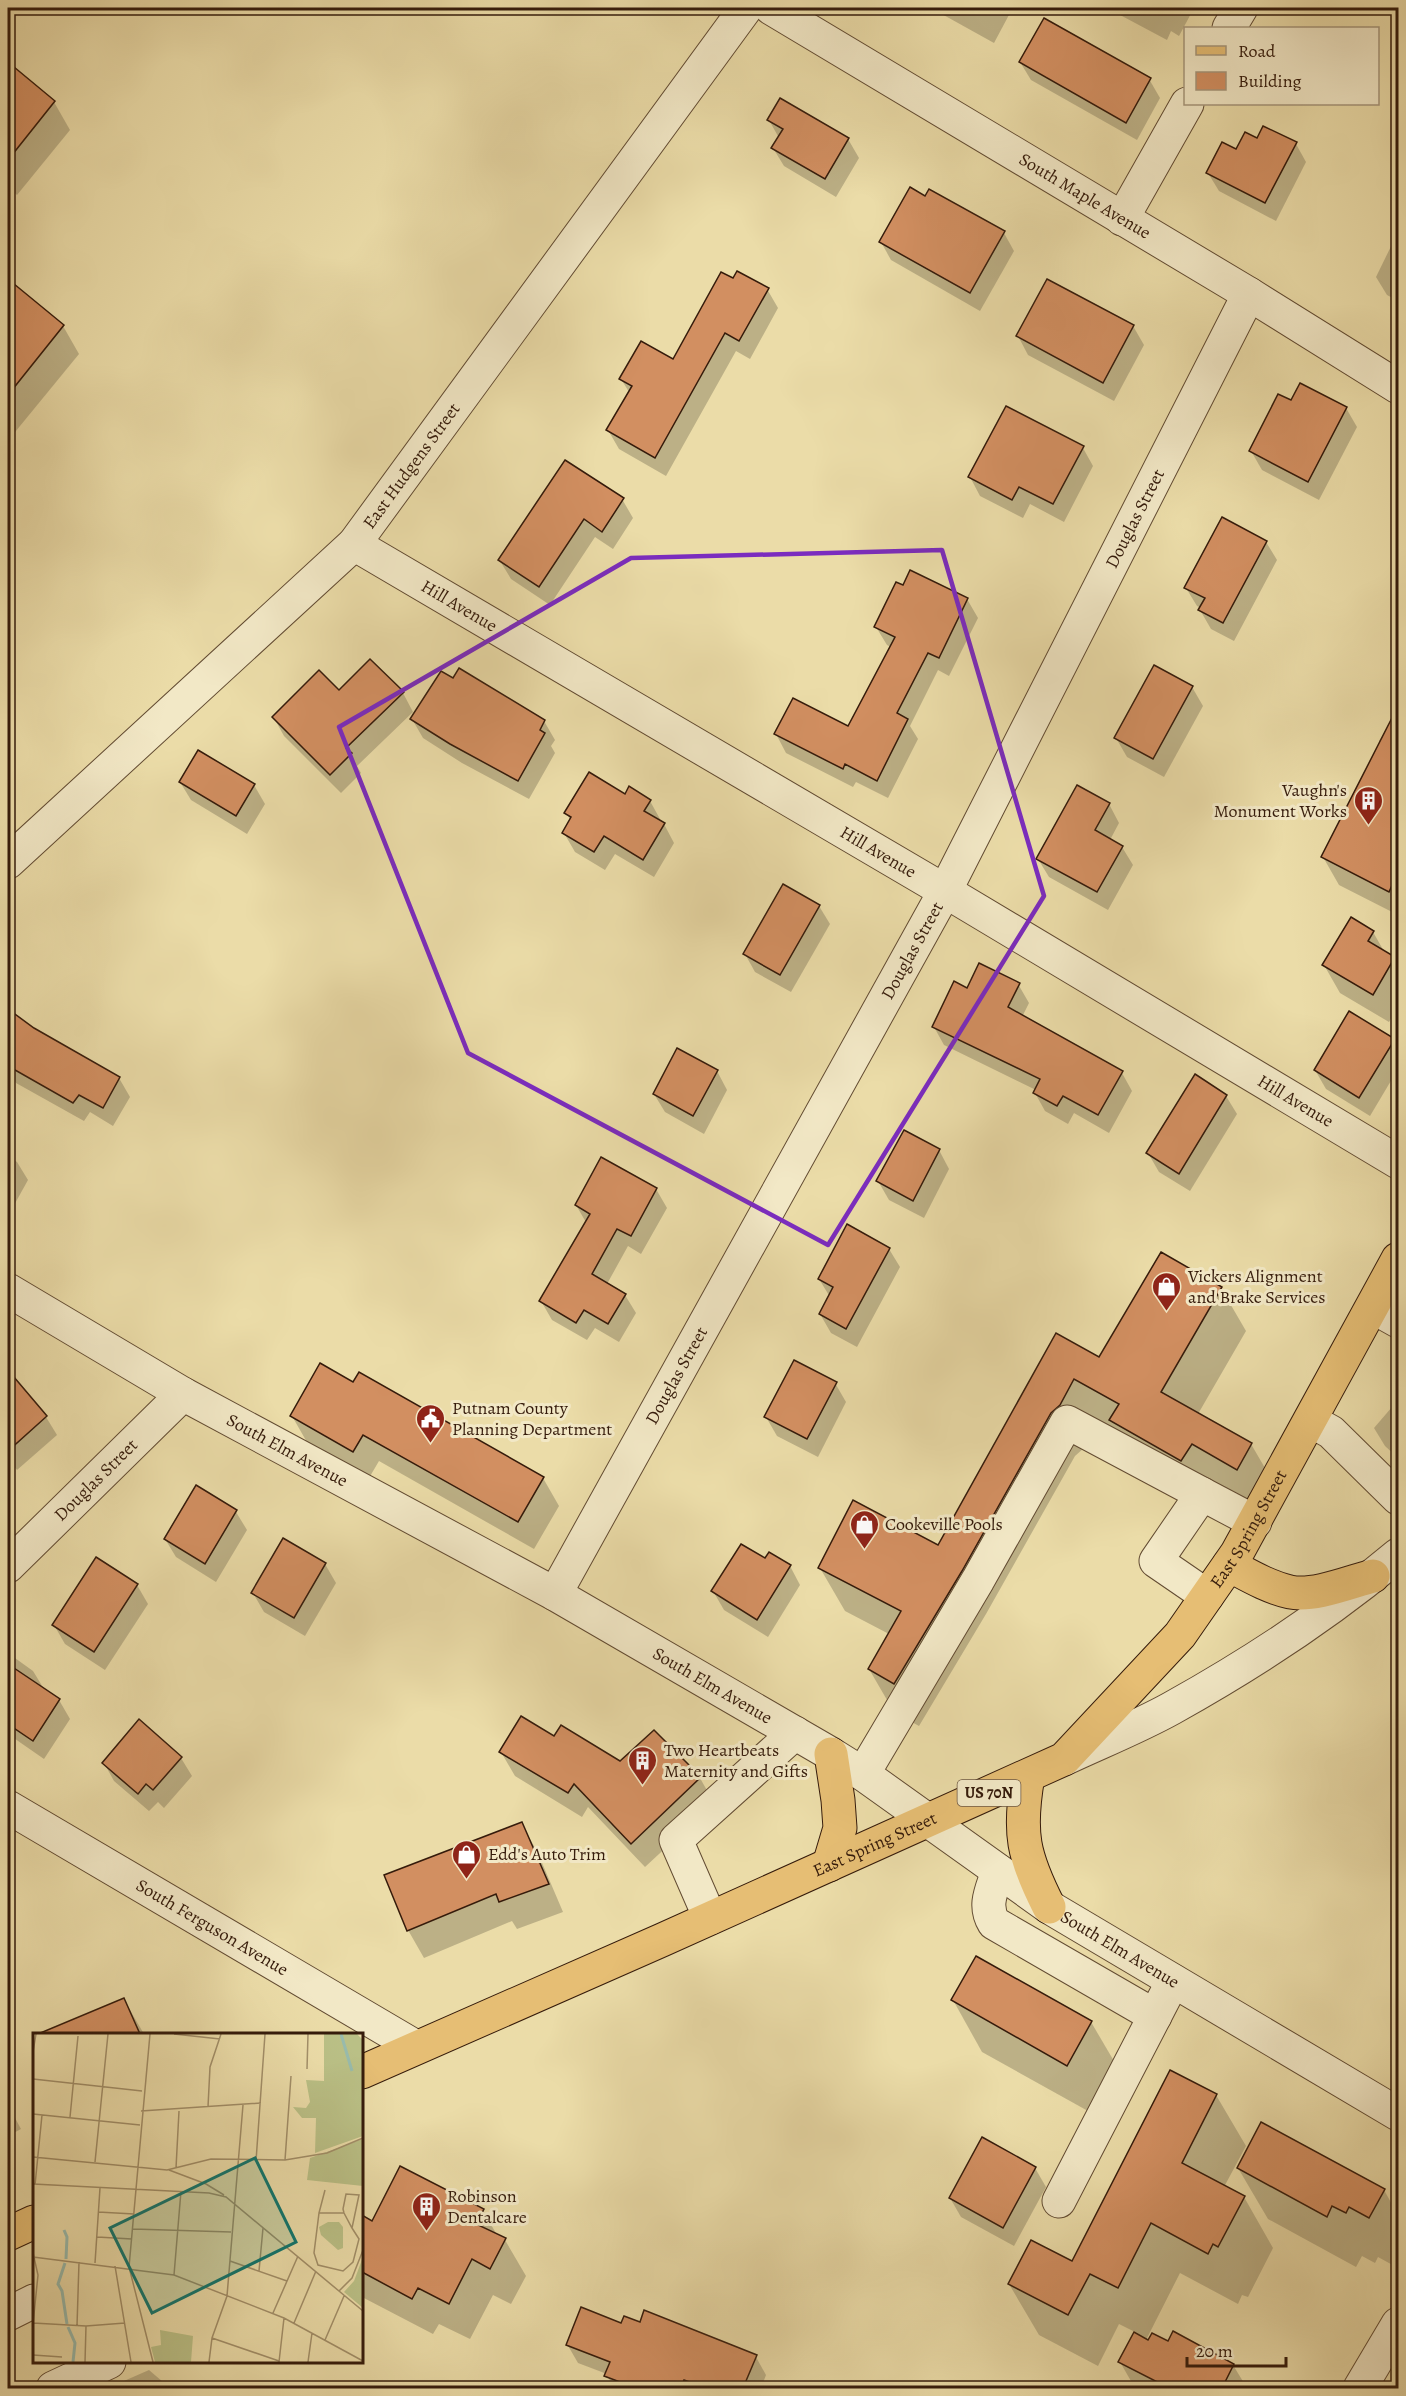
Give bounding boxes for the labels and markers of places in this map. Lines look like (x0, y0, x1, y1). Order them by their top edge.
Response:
place label: Vaughn's Monument Works (1214, 778, 1347, 823)
building icon: Vaughn's Monument Works (1352, 784, 1384, 826)
place label: Vickers Alignment and Brake Services (1187, 1264, 1326, 1309)
shop icon: Vickers Alignment and Brake Services (1151, 1270, 1183, 1312)
place label: Putnam County Planning Department (452, 1396, 612, 1441)
public building icon: Putnam County Planning Department (415, 1402, 447, 1444)
shop icon: Cookeville Pools (848, 1508, 880, 1550)
place label: Cookeville Pools (885, 1512, 1003, 1536)
place label: Two Heartbeats Maternity and Gifts (664, 1738, 808, 1783)
building icon: Two Heartbeats Maternity and Gifts (627, 1744, 659, 1786)
shop icon: Edd's Auto Trim (451, 1838, 483, 1880)
place label: Edd's Auto Trim (488, 1842, 606, 1866)
place label: Robinson Dentalcare (447, 2184, 527, 2229)
building icon: Robinson Dentalcare (410, 2190, 442, 2232)

